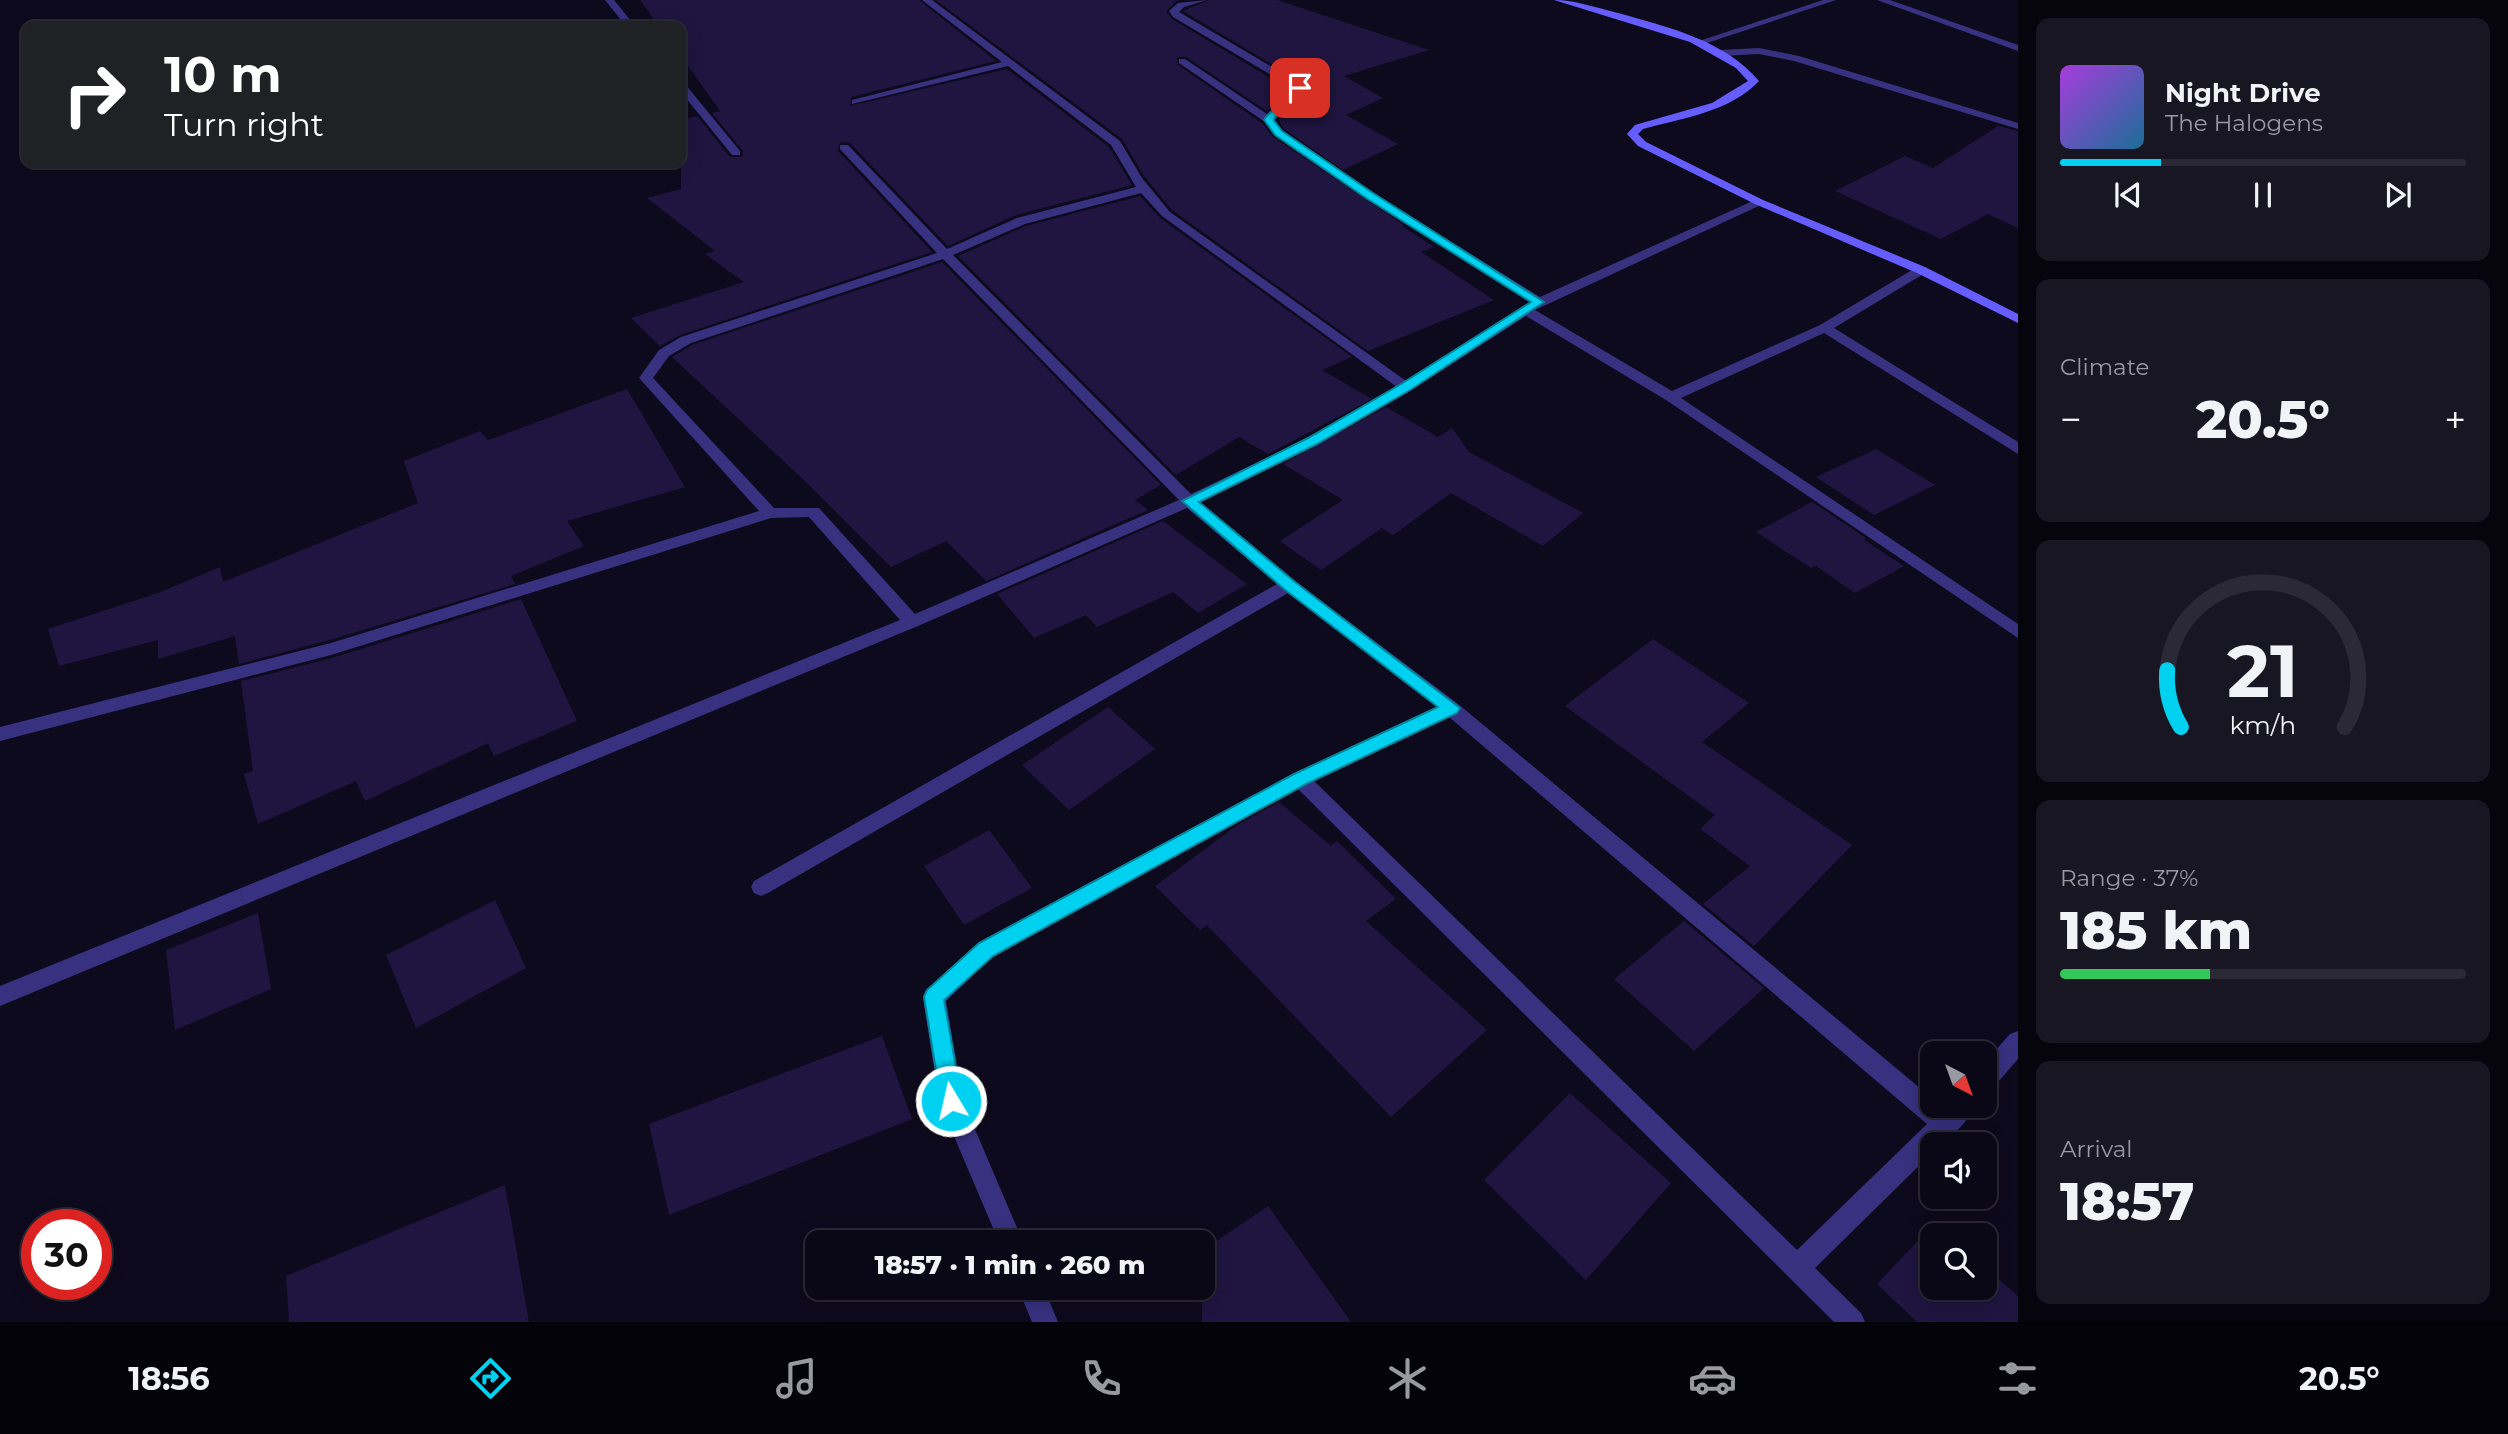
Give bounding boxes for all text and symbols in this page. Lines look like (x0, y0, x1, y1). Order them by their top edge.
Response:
text: 10 m (164, 45, 282, 104)
icon: right (49, 49, 140, 140)
pin (1270, 58, 1330, 118)
icon: arrive (1281, 69, 1319, 107)
text: Night Drive (2165, 77, 2321, 109)
text: Turn right (164, 105, 324, 144)
text: The Halogens (2165, 109, 2323, 137)
icon: previous (2109, 176, 2147, 214)
icon: pause (2244, 176, 2282, 214)
icon: next (2379, 176, 2417, 214)
text: Climate (2060, 353, 2149, 381)
text: 20.5° (2196, 388, 2330, 451)
text: − (2060, 396, 2082, 443)
text: + (2444, 396, 2466, 443)
text: 21 (2227, 627, 2299, 715)
text: km/h (2230, 710, 2296, 740)
text: Range · 37% (2060, 864, 2198, 892)
text: 185 km (2060, 899, 2252, 962)
north arrow (1920, 1041, 1997, 1118)
map controls (1920, 1041, 1997, 1300)
position arrow (914, 1064, 988, 1138)
button: sound (1920, 1132, 1997, 1209)
text: Arrival (2060, 1135, 2133, 1163)
text: 18:57 (2060, 1170, 2194, 1233)
speed limit sign: 30 (21, 1209, 112, 1300)
button: search (1920, 1223, 1997, 1300)
text: 18:57 · 1 min · 260 m (875, 1249, 1145, 1281)
icon: directions (466, 1354, 515, 1403)
icon: music (772, 1354, 821, 1403)
icon: phone (1077, 1354, 1126, 1403)
icon: climate (1383, 1354, 1432, 1403)
icon: car (1688, 1354, 1737, 1403)
icon: filters (1993, 1354, 2042, 1403)
text: 18:56 (128, 1359, 210, 1398)
text: 20.5° (2299, 1359, 2380, 1398)

